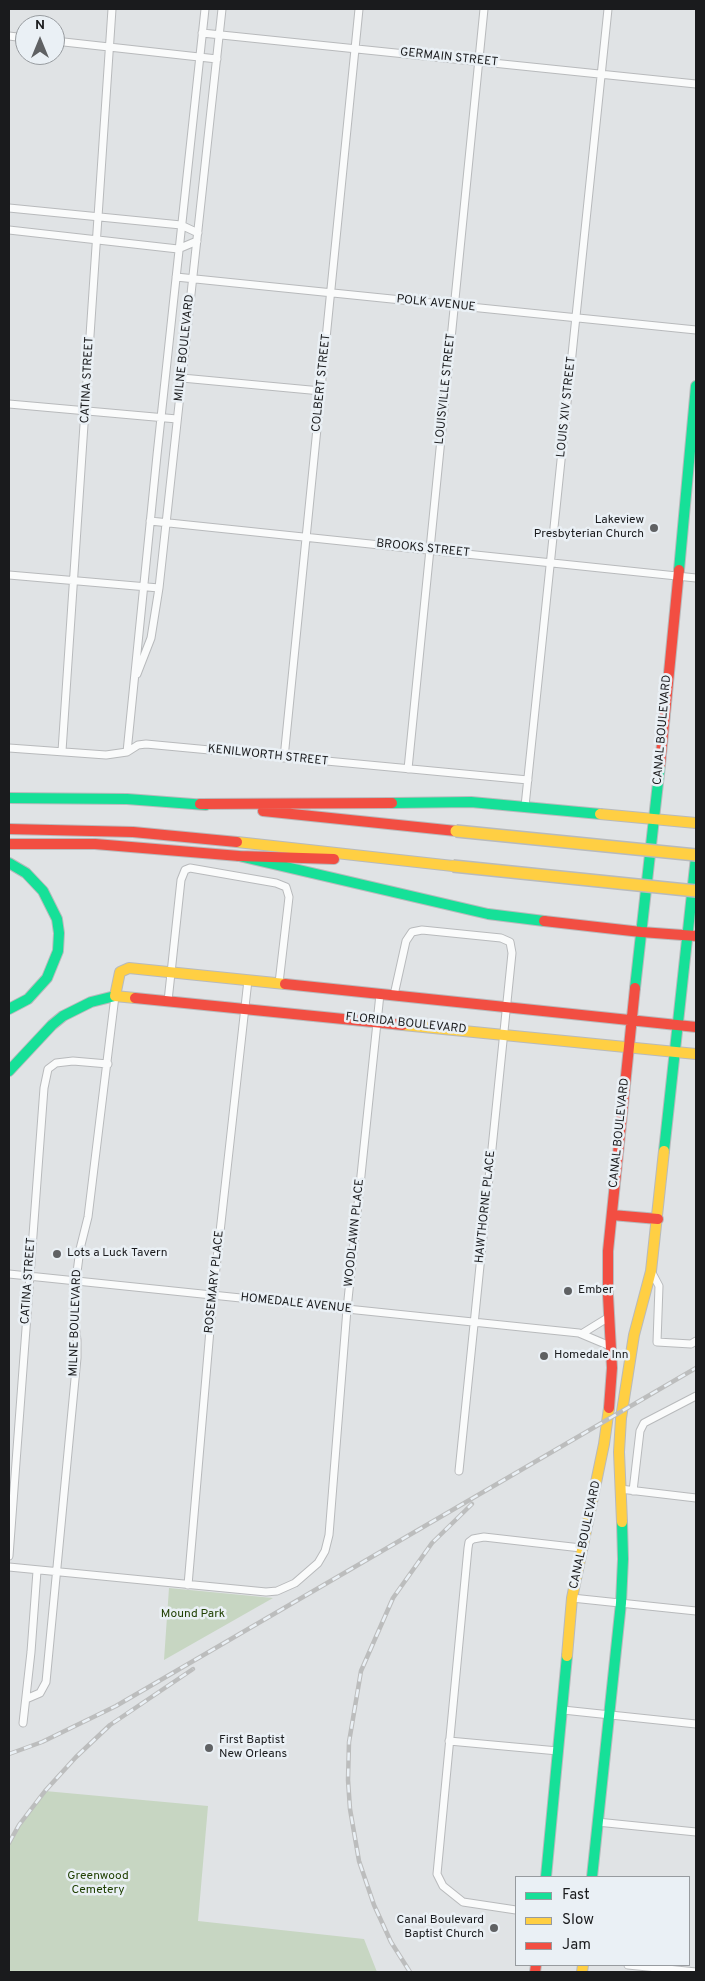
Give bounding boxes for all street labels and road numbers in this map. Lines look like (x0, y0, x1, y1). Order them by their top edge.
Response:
street label: GERMAIN STREET (399, 46, 499, 70)
street label: POLK AVENUE (396, 293, 476, 315)
street label: MILNE BOULEVARD (172, 294, 198, 402)
street label: COLBERT STREET (310, 333, 334, 433)
street label: LOUISVILLE STREET (433, 333, 459, 445)
street label: CATINA STREET (79, 336, 97, 424)
street label: LOUIS XIV STREET (555, 356, 579, 458)
street label: BROOKS STREET (376, 537, 470, 561)
street label: CANAL BOULEVARD (651, 674, 675, 786)
street label: KENILWORTH STREET (207, 743, 329, 769)
street label: FLORIDA BOULEVARD (345, 1010, 467, 1038)
street label: CANAL BOULEVARD (607, 1077, 633, 1189)
street label: HAWTHORNE PLACE (473, 1150, 499, 1264)
street label: WOODLAWN PLACE (342, 1178, 368, 1288)
street label: ROSEMARY PLACE (202, 1230, 228, 1334)
street label: CATINA STREET (19, 1237, 39, 1325)
street label: MILNE BOULEVARD (67, 1269, 85, 1377)
street label: HOMEDALE AVENUE (240, 1291, 352, 1317)
street label: CANAL BOULEVARD (567, 1479, 605, 1591)

